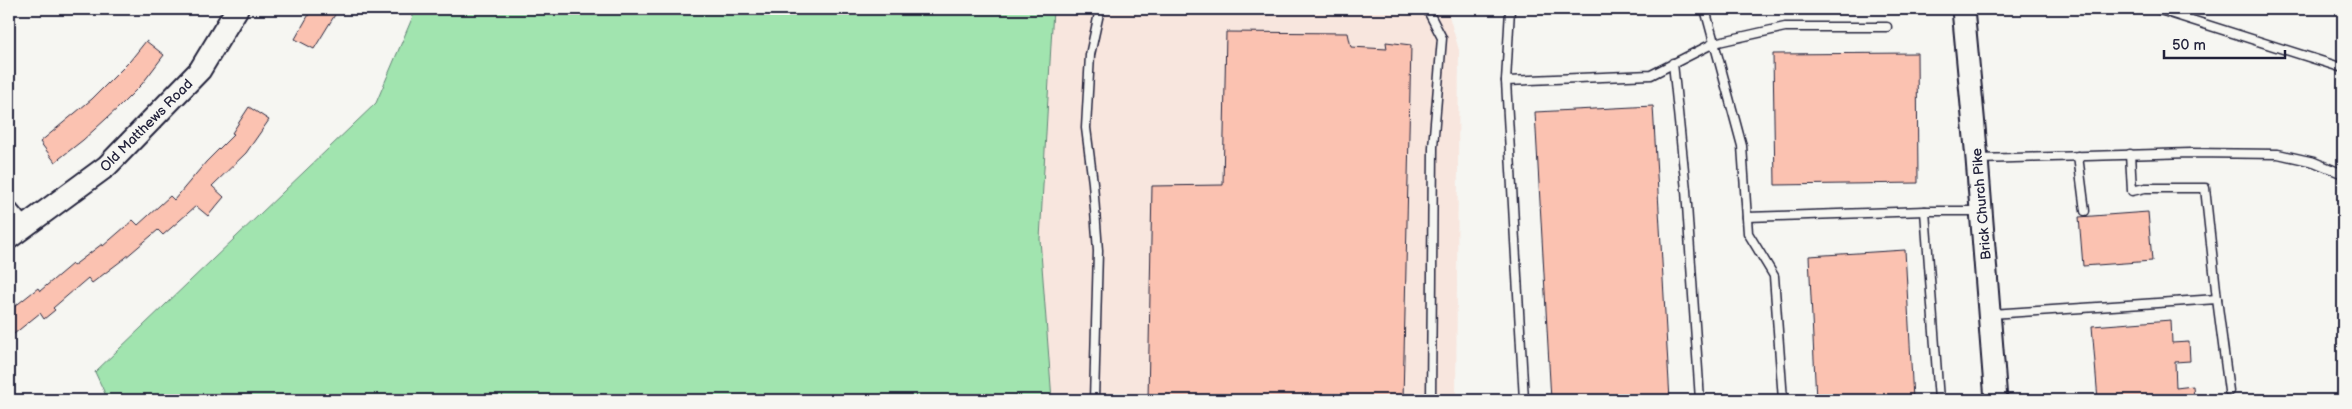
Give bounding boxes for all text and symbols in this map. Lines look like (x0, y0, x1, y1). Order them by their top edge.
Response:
scale bar (2164, 28, 2286, 60)
text: 50 m (2172, 36, 2206, 55)
street label: Old Matthews Road (96, 75, 196, 175)
street label: Brick Church Pike (1968, 147, 1995, 261)

